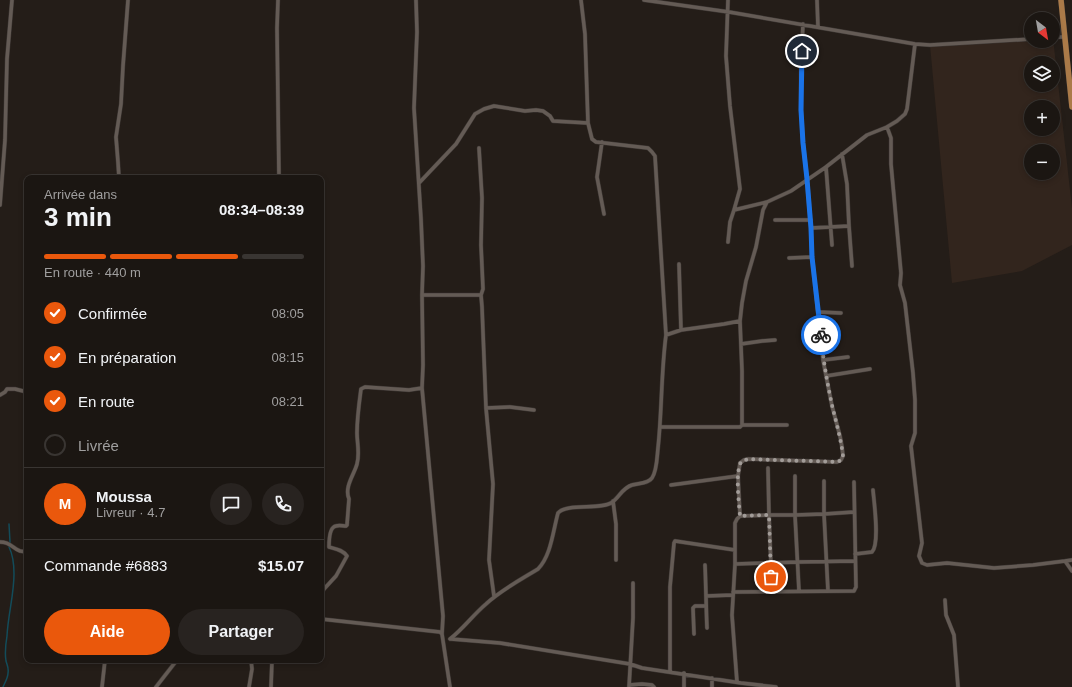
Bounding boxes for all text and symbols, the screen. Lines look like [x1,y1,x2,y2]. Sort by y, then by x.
north arrow [1024,12,1060,48]
map controls [1024,12,1060,180]
pin [785,34,819,68]
icon: home [791,40,813,62]
button: layers [1024,56,1060,92]
button: + [1024,100,1060,136]
button: − [1024,144,1060,180]
text: Arrivée dans [44,187,117,202]
text: 08:34–08:39 [219,201,304,218]
text: 3 min [44,202,112,232]
text: En route · 440 m [44,265,141,280]
icon: check [44,302,66,324]
text: Confirmée [78,305,147,322]
text: 08:05 [271,306,304,321]
courier [801,315,841,355]
icon: bike [810,324,832,346]
icon: check [44,346,66,368]
text: En préparation [78,349,176,366]
text: 08:15 [271,350,304,365]
icon: check [44,390,66,412]
text: En route [78,393,135,410]
text: 08:21 [271,394,304,409]
text: Livrée [78,437,119,454]
button: chat [210,483,252,525]
button: phone [262,483,304,525]
text: Moussa [96,488,152,505]
text: M [59,495,71,512]
text: Livreur · 4.7 [96,505,165,520]
text: Commande #6883 [44,557,167,574]
text: $15.07 [258,557,304,574]
pin [754,560,788,594]
icon: bag [760,566,782,588]
button: Aide [44,609,170,655]
button: Partager [178,609,304,655]

